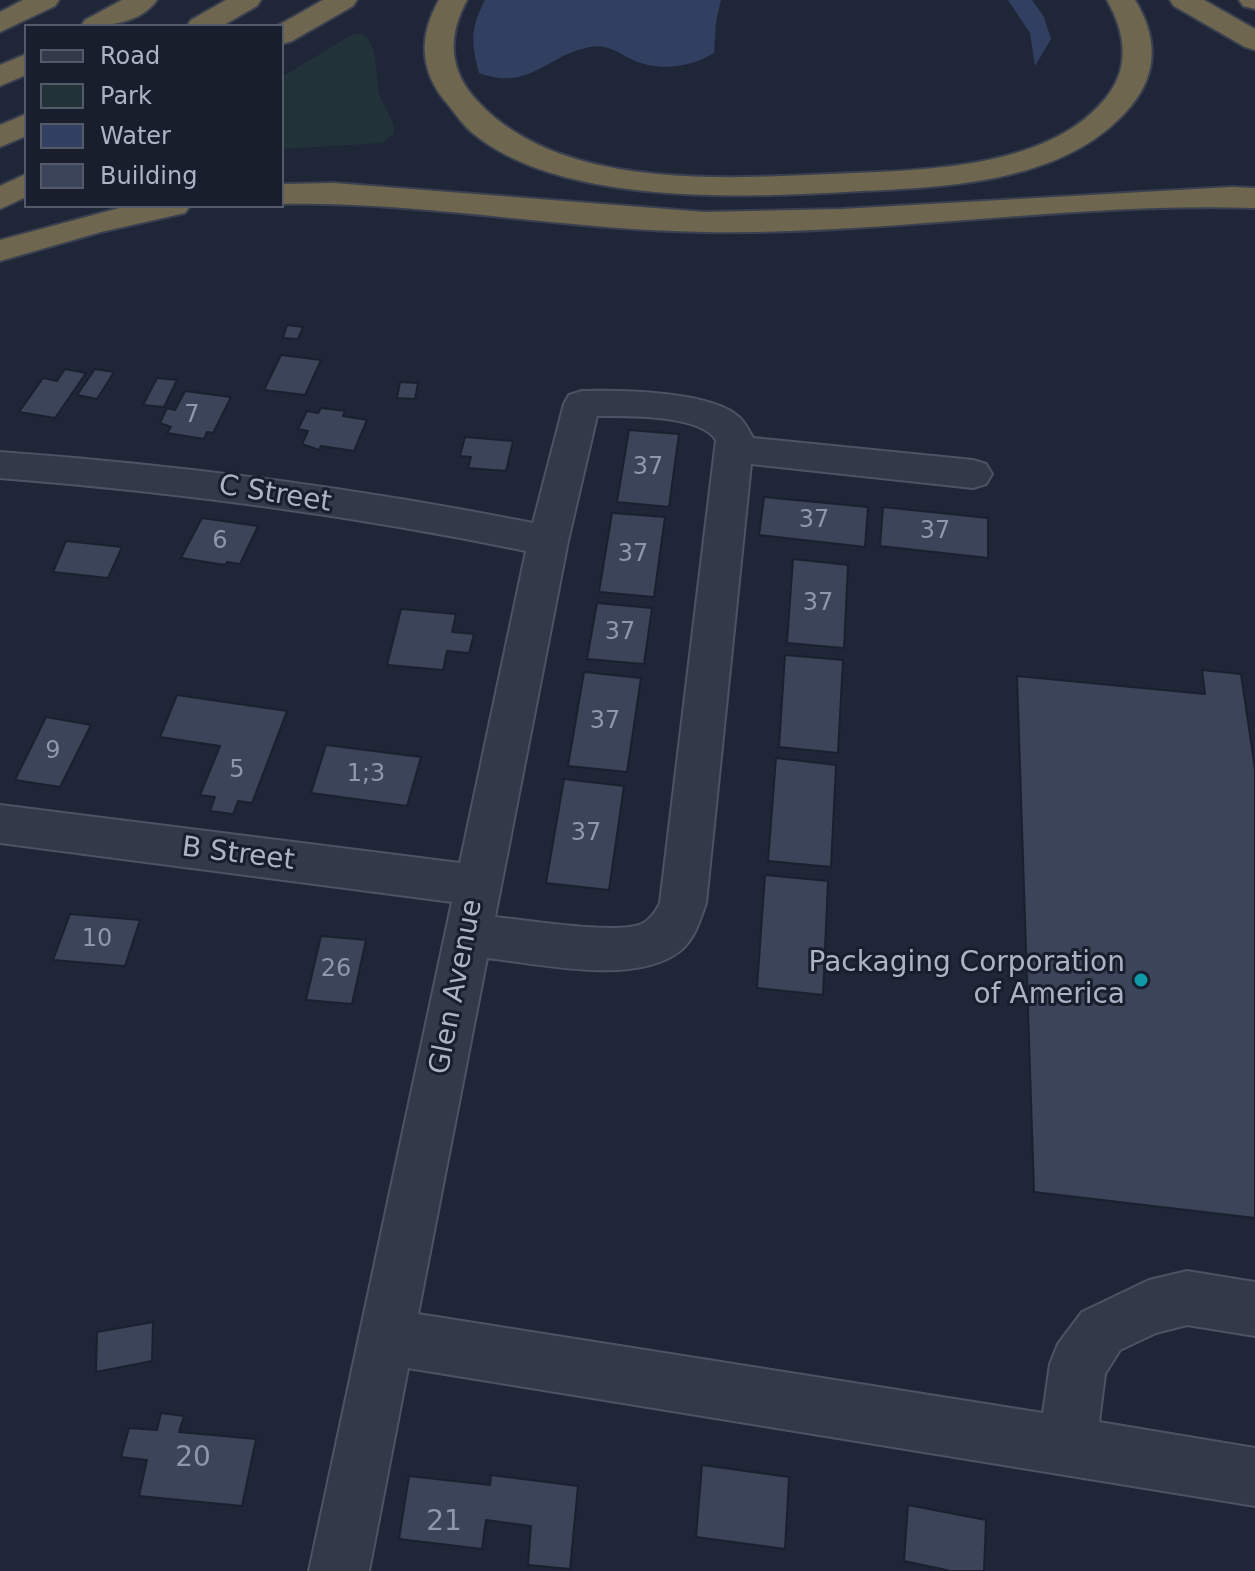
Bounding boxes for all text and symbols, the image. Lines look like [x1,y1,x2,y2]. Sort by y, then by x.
legend [24,24,284,208]
text: Road [100,42,160,70]
text: Park [100,82,152,110]
text: Water [100,122,171,150]
text: Building [100,162,197,190]
house number: 7 [184,402,200,430]
house number: 37 [633,454,663,482]
street label: C Street [216,470,334,520]
house number: 37 [799,507,829,535]
house number: 37 [920,518,950,546]
house number: 6 [212,528,228,556]
house number: 37 [618,541,648,569]
house number: 37 [803,590,833,618]
house number: 37 [605,619,635,647]
house number: 37 [590,708,620,736]
house number: 9 [45,738,61,766]
house number: 5 [229,757,245,785]
house number: 1;3 [347,761,385,789]
house number: 37 [571,820,601,848]
street label: B Street [180,831,296,879]
street label: Glen Avenue [424,897,490,1077]
house number: 10 [82,926,112,954]
place label: Packaging Corporation of America [809,947,1125,1013]
house number: 26 [321,956,351,984]
marker: Packaging Corporation of America [1132,971,1150,989]
house number: 20 [175,1442,211,1476]
house number: 21 [426,1506,462,1540]

